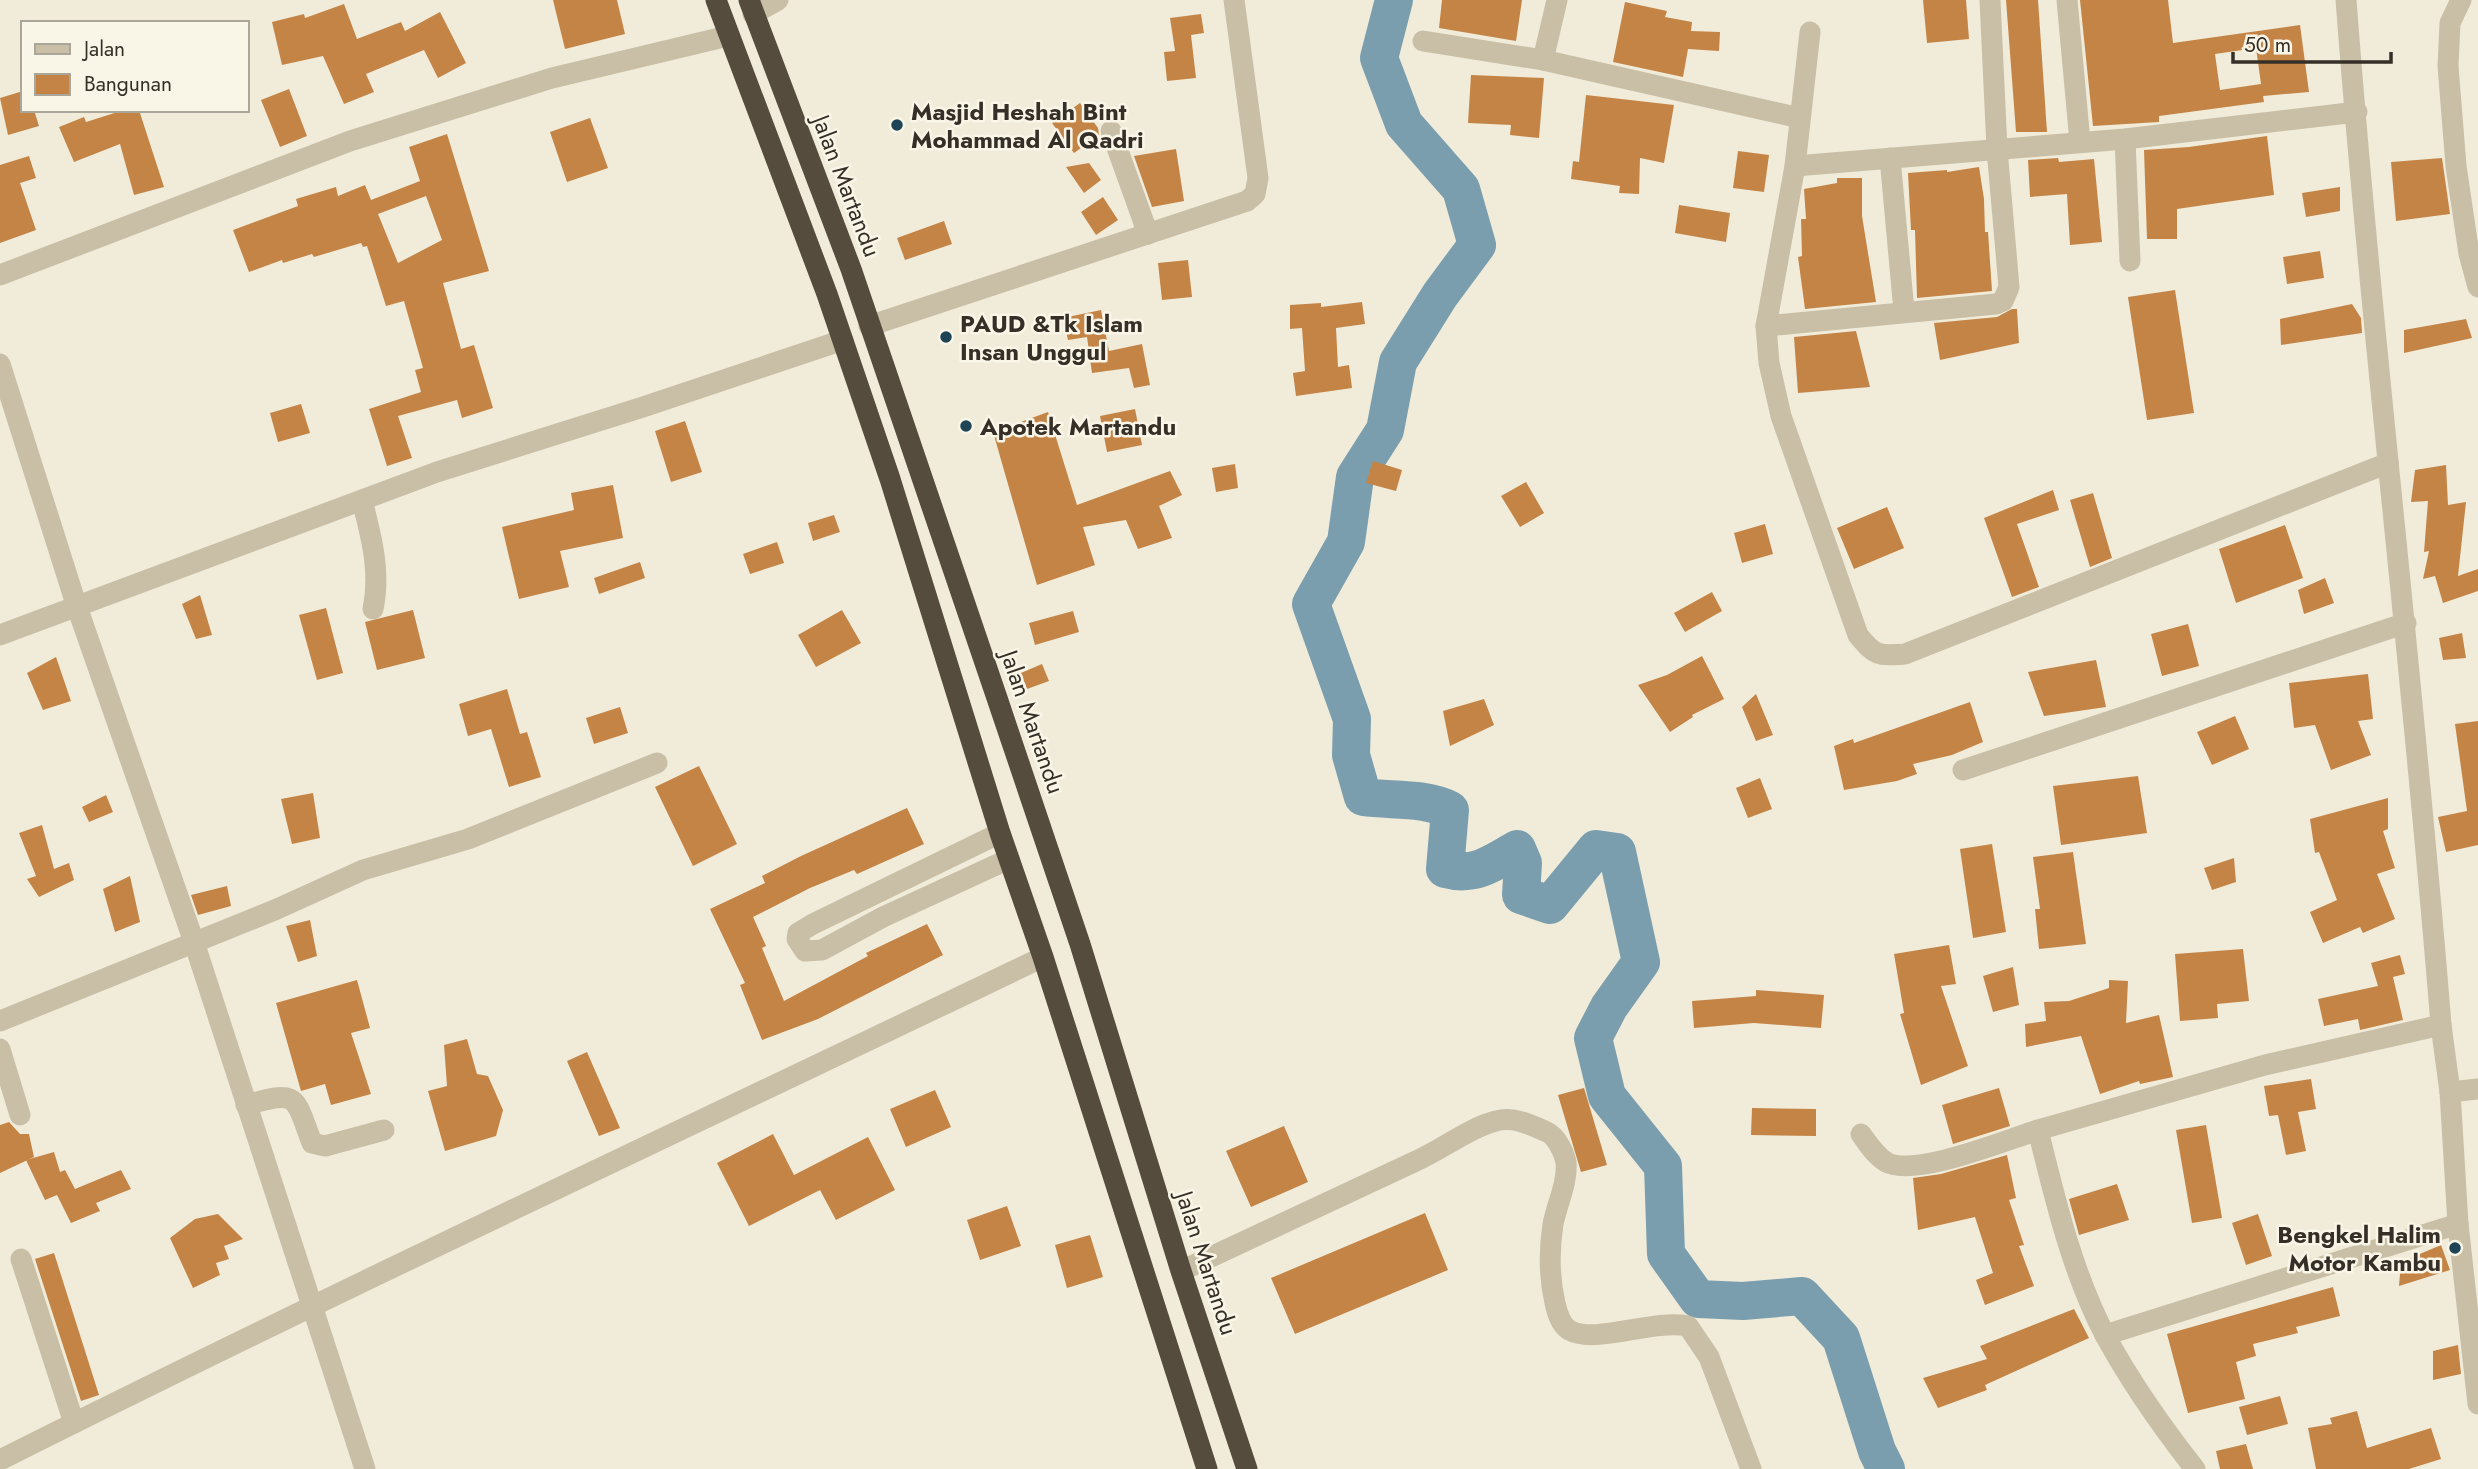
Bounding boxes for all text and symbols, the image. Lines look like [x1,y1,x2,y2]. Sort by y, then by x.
legend [21,21,248,112]
scale bar [2233,21,2390,65]
text: 50 m [2244,30,2291,60]
text: Jalan [81,34,125,64]
text: Bangunan [84,69,172,99]
place label: Masjid Heshah Bint Mohammad Al Qadri [911,94,1144,157]
street label: Jalan Martandu [803,107,890,262]
marker: Masjid Heshah Bint Mohammad Al Qadri [889,117,905,133]
place label: PAUD &Tk Islam Insan Unggul [960,306,1143,369]
marker: PAUD &Tk Islam Insan Unggul [938,329,954,345]
place label: Apotek Martandu [979,409,1176,444]
marker: Apotek Martandu [958,418,974,434]
street label: Jalan Martandu [991,643,1074,798]
street label: Jalan Martandu [1166,1184,1247,1340]
place label: Bengkel Halim Motor Kambu [2277,1217,2441,1280]
marker: Bengkel Halim Motor Kambu [2447,1240,2463,1256]

